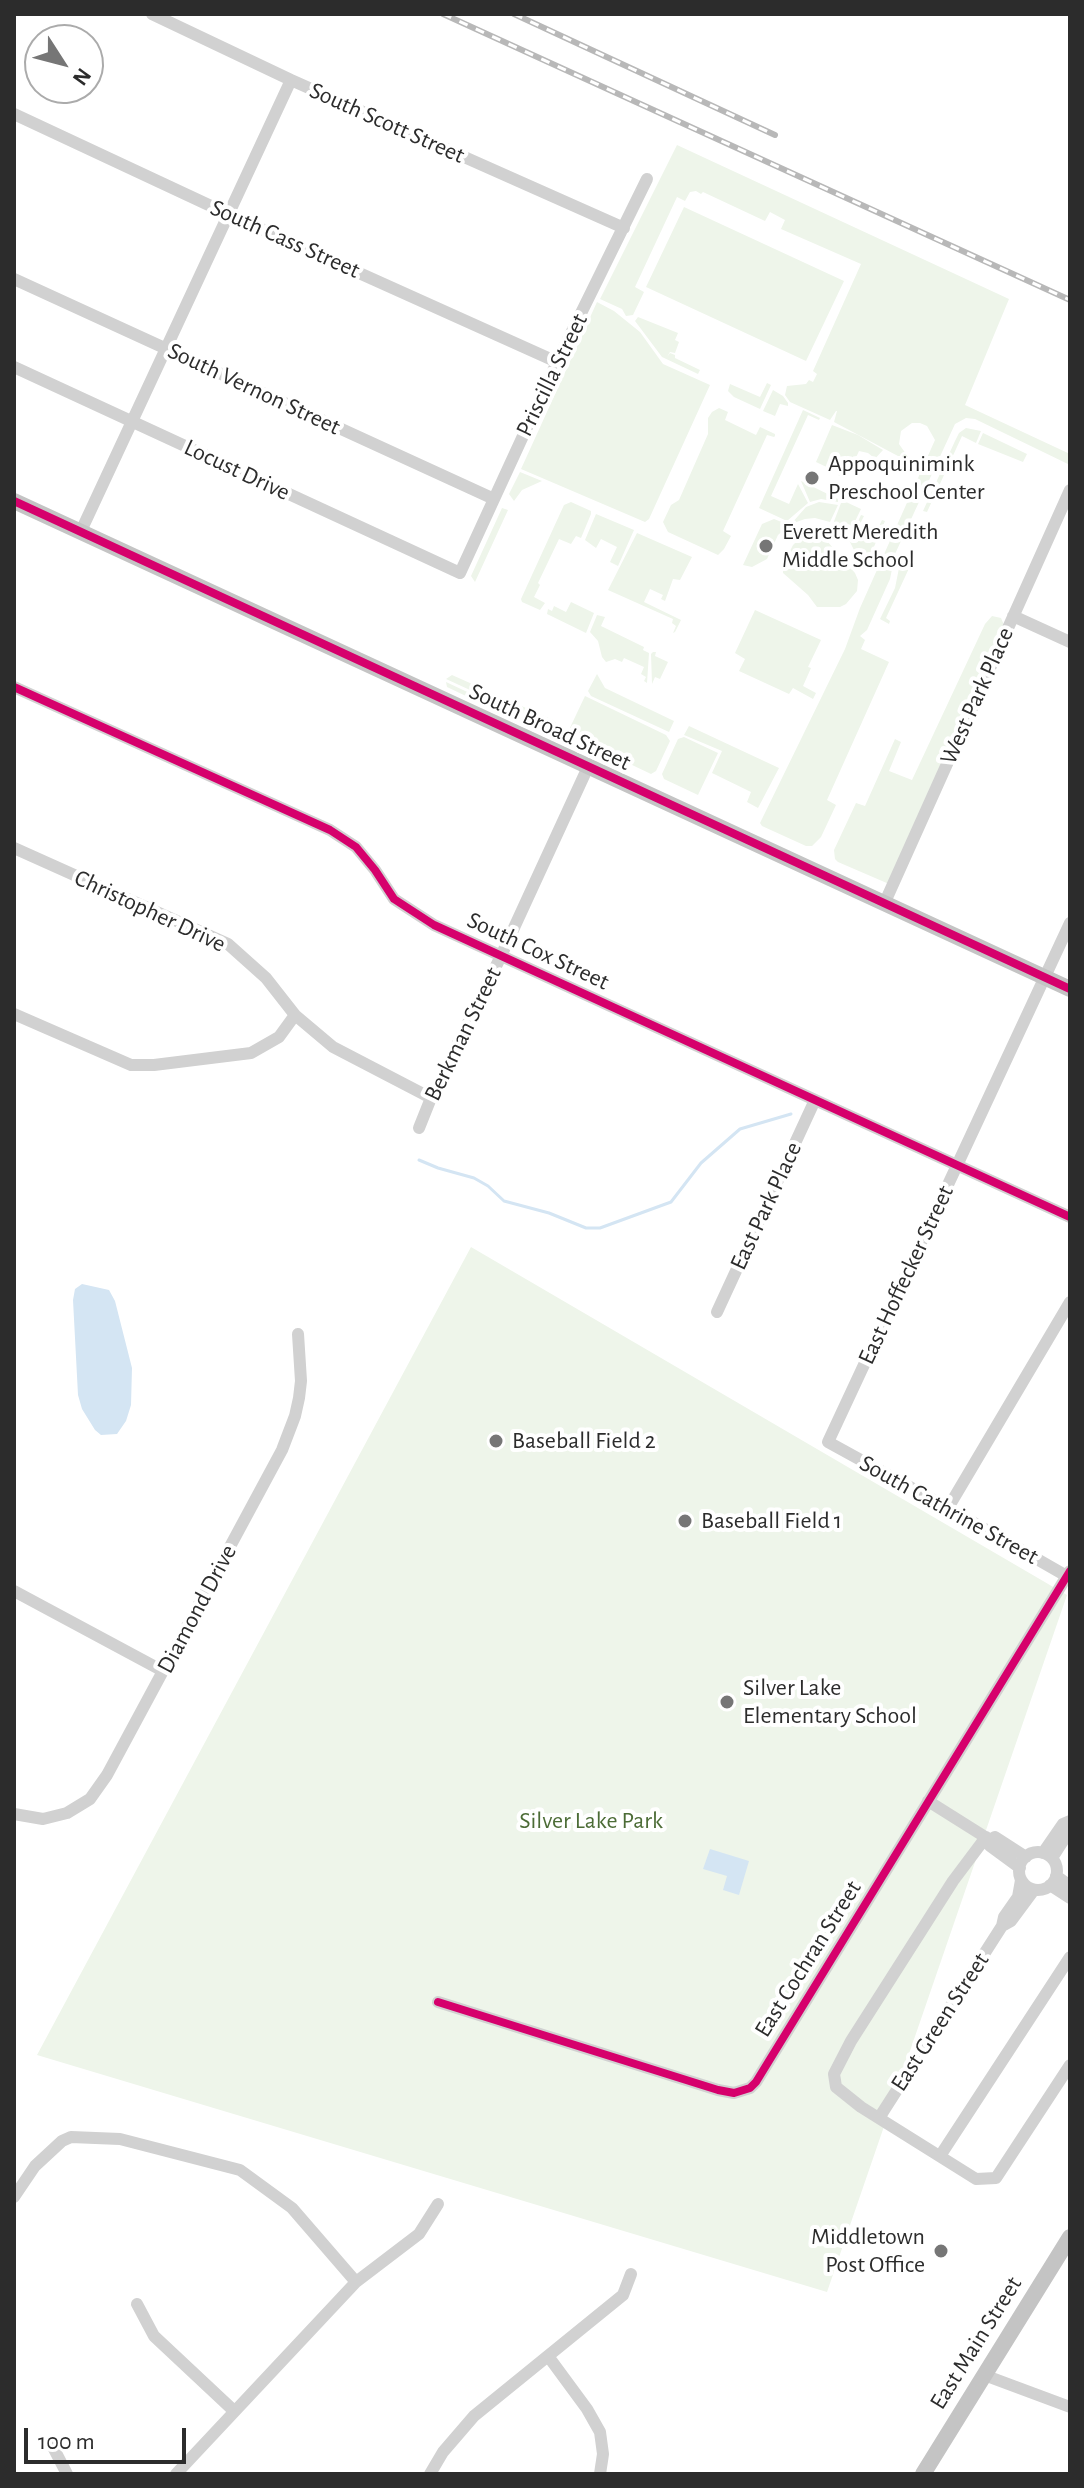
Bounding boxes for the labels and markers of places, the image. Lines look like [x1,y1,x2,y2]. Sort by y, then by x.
place label: Appoquinimink Preschool Center [828,450,985,506]
marker: Appoquinimink Preschool Center [803,469,821,487]
place label: Everett Meredith Middle School [782,518,938,574]
marker: Everett Meredith Middle School [757,537,775,555]
place label: Baseball Field 2 [512,1427,656,1455]
marker: Baseball Field 2 [487,1432,505,1450]
place label: Baseball Field 1 [701,1507,842,1535]
marker: Baseball Field 1 [676,1512,694,1530]
place label: Silver Lake Elementary School [743,1674,917,1730]
marker: Silver Lake Elementary School [718,1693,736,1711]
place label: Middletown Post Office [811,2223,925,2279]
marker: Middletown Post Office [932,2242,950,2260]

